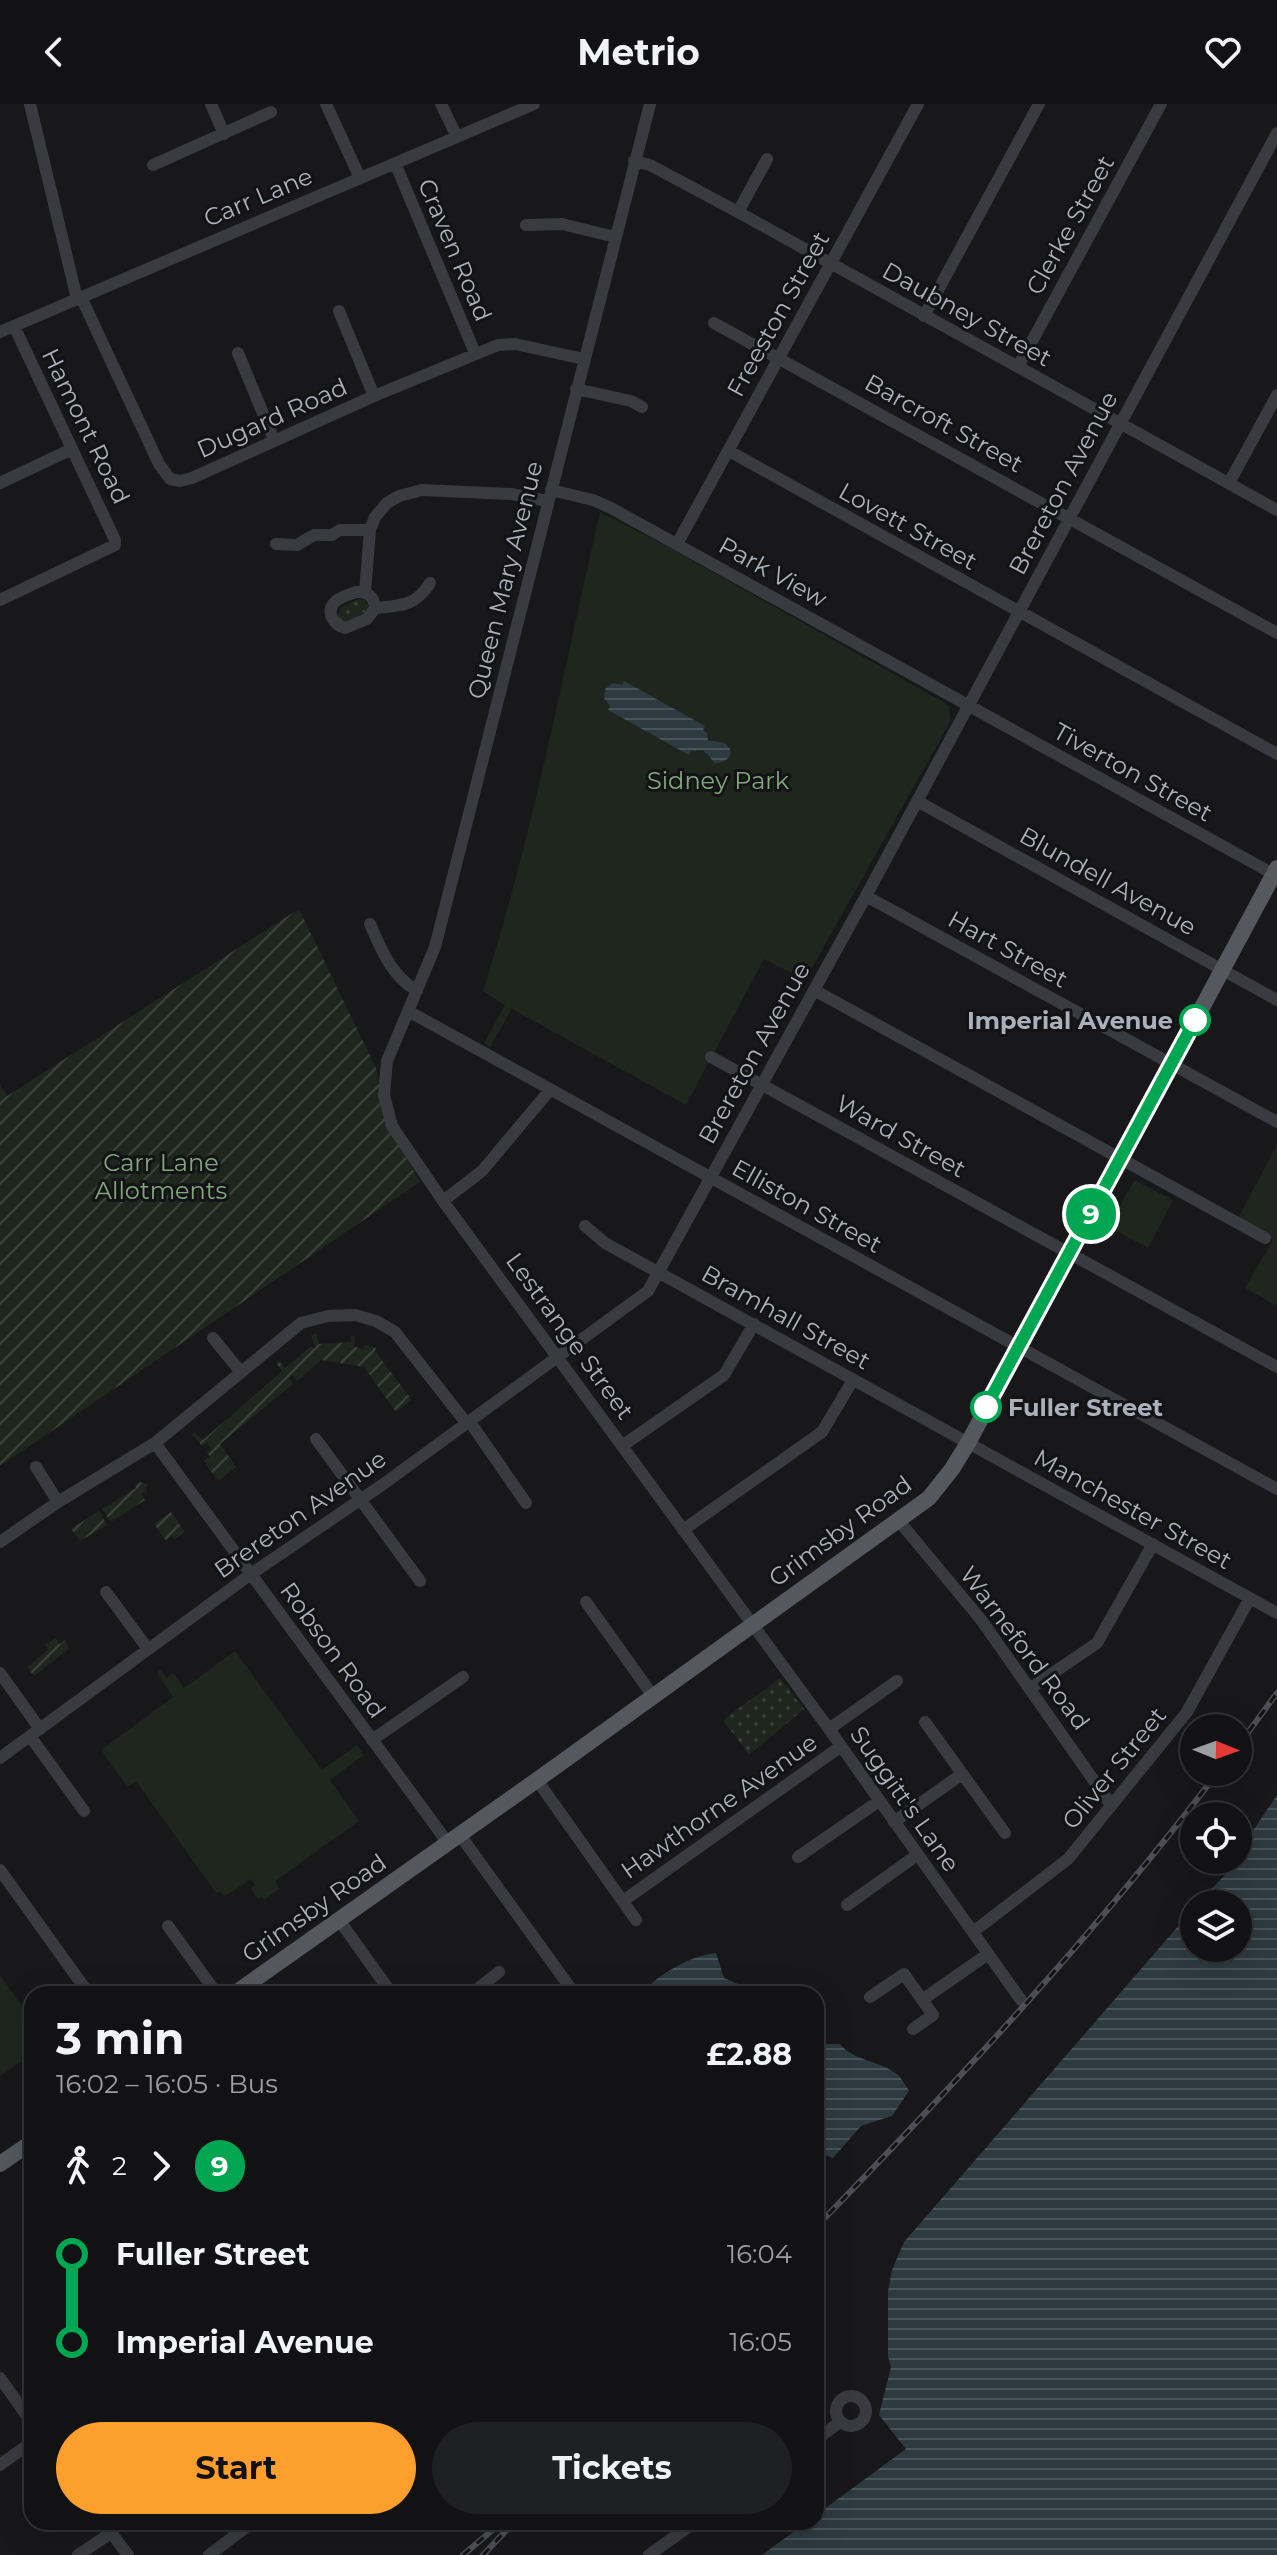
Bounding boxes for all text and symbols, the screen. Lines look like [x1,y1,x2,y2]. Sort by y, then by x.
icon: back [32,30,76,74]
text: Metrio [577,30,700,74]
icon: heart [1201,30,1245,74]
street label: Clerke Street [1020,150,1120,300]
street label: Carr Lane [199,161,317,233]
street label: Craven Road [412,174,498,326]
street label: Freeston Street [721,226,835,402]
street label: Daubney Street [877,256,1057,373]
street label: Hamont Road [36,344,136,508]
street label: Barcroft Street [860,368,1028,479]
street label: Dugard Road [192,372,352,464]
street label: Brereton Avenue [1003,387,1123,579]
street label: Queen Mary Avenue [461,458,549,702]
street label: Lovett Street [834,476,982,576]
street label: Park View [714,530,832,614]
street label: Tiverton Street [1049,716,1218,828]
park label: Sidney Park [647,766,790,795]
street label: Blundell Avenue [1015,820,1201,942]
street label: Hart Street [943,904,1073,994]
street label: Brereton Avenue [692,957,816,1149]
marker: Imperial Avenue [1180,1005,1210,1035]
place label: Imperial Avenue [967,1006,1173,1035]
street label: Ward Street [831,1088,971,1184]
park label: Carr Lane Allotments [95,1148,227,1205]
street label: Elliston Street [727,1153,887,1259]
line badge: 9 [1065,1188,1117,1240]
text: 9 [1082,1197,1100,1231]
street label: Lestrange Street [500,1247,640,1425]
street label: Bramhall Street [697,1259,876,1376]
marker: Fuller Street [971,1392,1001,1422]
place label: Fuller Street [1008,1393,1163,1422]
street label: Manchester Street [1029,1443,1237,1575]
street label: Brereton Avenue [208,1444,392,1584]
street label: Grimsby Road [763,1469,917,1593]
street label: Warneford Road [954,1561,1096,1735]
street label: Robson Road [274,1576,392,1724]
street label: Oliver Street [1056,1701,1172,1835]
north arrow [1180,1714,1252,1786]
map controls [1180,1714,1252,1962]
street label: Suggitt's Lane [844,1721,966,1877]
street label: Hawthorne Avenue [615,1727,823,1885]
button: locate [1180,1802,1252,1874]
street label: Grimsby Road [236,1847,392,1969]
button: layers [1180,1890,1252,1962]
text: 3 min [56,2011,184,2065]
text: £2.88 [707,2036,792,2073]
text: 16:02 – 16:05 · Bus [56,2068,278,2100]
icon: walk [56,2144,100,2188]
icon: forward [139,2144,183,2188]
text: 9 [211,2149,229,2183]
text: 2 [112,2150,127,2182]
text: Fuller Street [116,2236,310,2273]
text: 16:04 [727,2238,792,2270]
text: Imperial Avenue [116,2324,374,2361]
text: 16:05 [729,2326,792,2358]
button: Start [56,2422,416,2514]
button: Tickets [432,2422,792,2514]

